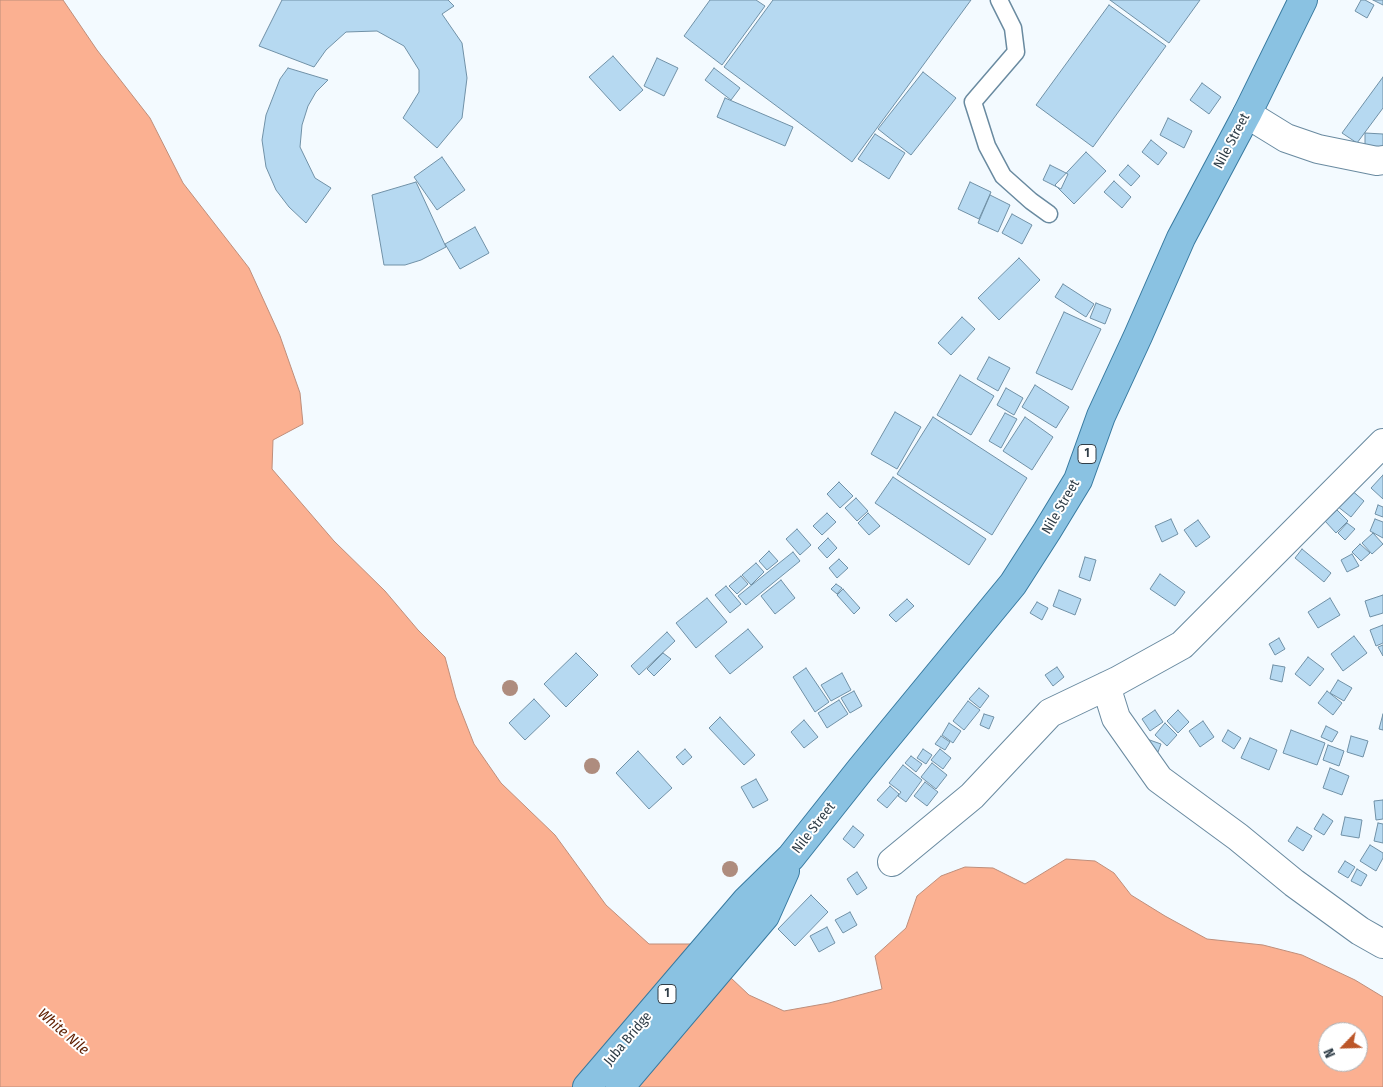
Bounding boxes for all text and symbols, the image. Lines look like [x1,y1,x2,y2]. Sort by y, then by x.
street label: Nile Street [1210,110,1254,172]
road number: 1 [1078,444,1096,464]
street label: Nile Street [1039,477,1083,537]
street label: Nile Street [789,799,839,857]
road number: 1 [658,984,676,1004]
water label: White Nile [34,1005,92,1059]
street label: Juba Bridge [601,1009,655,1069]
north arrow [1318,1022,1368,1072]
text: N [1320,1046,1339,1060]

